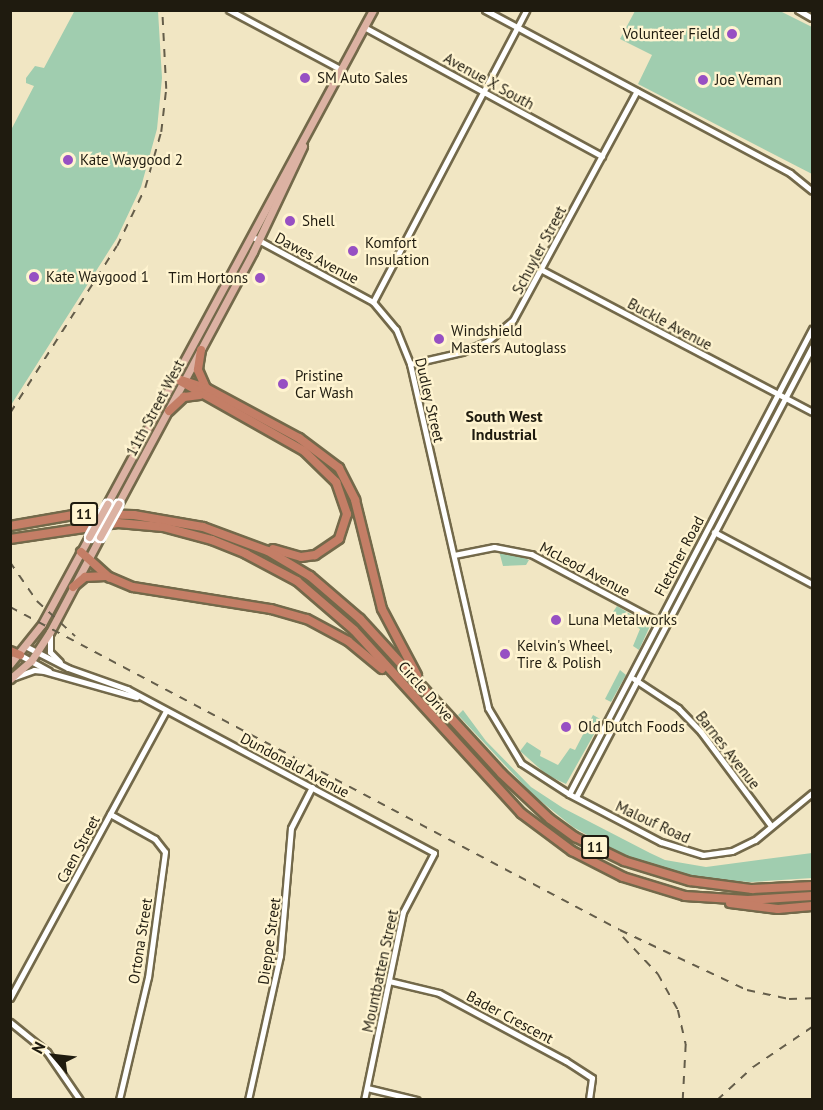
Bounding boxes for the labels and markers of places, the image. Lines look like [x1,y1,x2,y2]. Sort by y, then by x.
place label: Volunteer Field [623,25,720,43]
marker: Volunteer Field [725,27,739,41]
place label: SM Auto Sales [317,69,408,87]
marker: SM Auto Sales [298,71,312,85]
place label: Joe Veman [715,71,782,89]
marker: Joe Veman [696,73,710,87]
place label: Kate Waygood 2 [80,151,183,169]
marker: Kate Waygood 2 [61,153,75,167]
place label: Shell [302,212,335,230]
marker: Shell [283,214,297,228]
place label: Komfort Insulation [365,233,429,268]
marker: Komfort Insulation [346,244,360,258]
place label: Kate Waygood 1 [46,268,149,286]
place label: Tim Hortons [168,269,248,287]
marker: Kate Waygood 1 [27,270,41,284]
marker: Tim Hortons [253,271,267,285]
place label: Windshield Masters Autoglass [451,321,567,356]
marker: Windshield Masters Autoglass [432,332,446,346]
place label: Pristine Car Wash [295,366,354,401]
marker: Pristine Car Wash [276,377,290,391]
place label: Luna Metalworks [568,611,677,629]
marker: Luna Metalworks [549,613,563,627]
place label: Kelvin's Wheel, Tire & Polish [517,636,613,671]
marker: Kelvin's Wheel, Tire & Polish [498,647,512,661]
place label: Old Dutch Foods [578,718,685,736]
marker: Old Dutch Foods [559,720,573,734]

